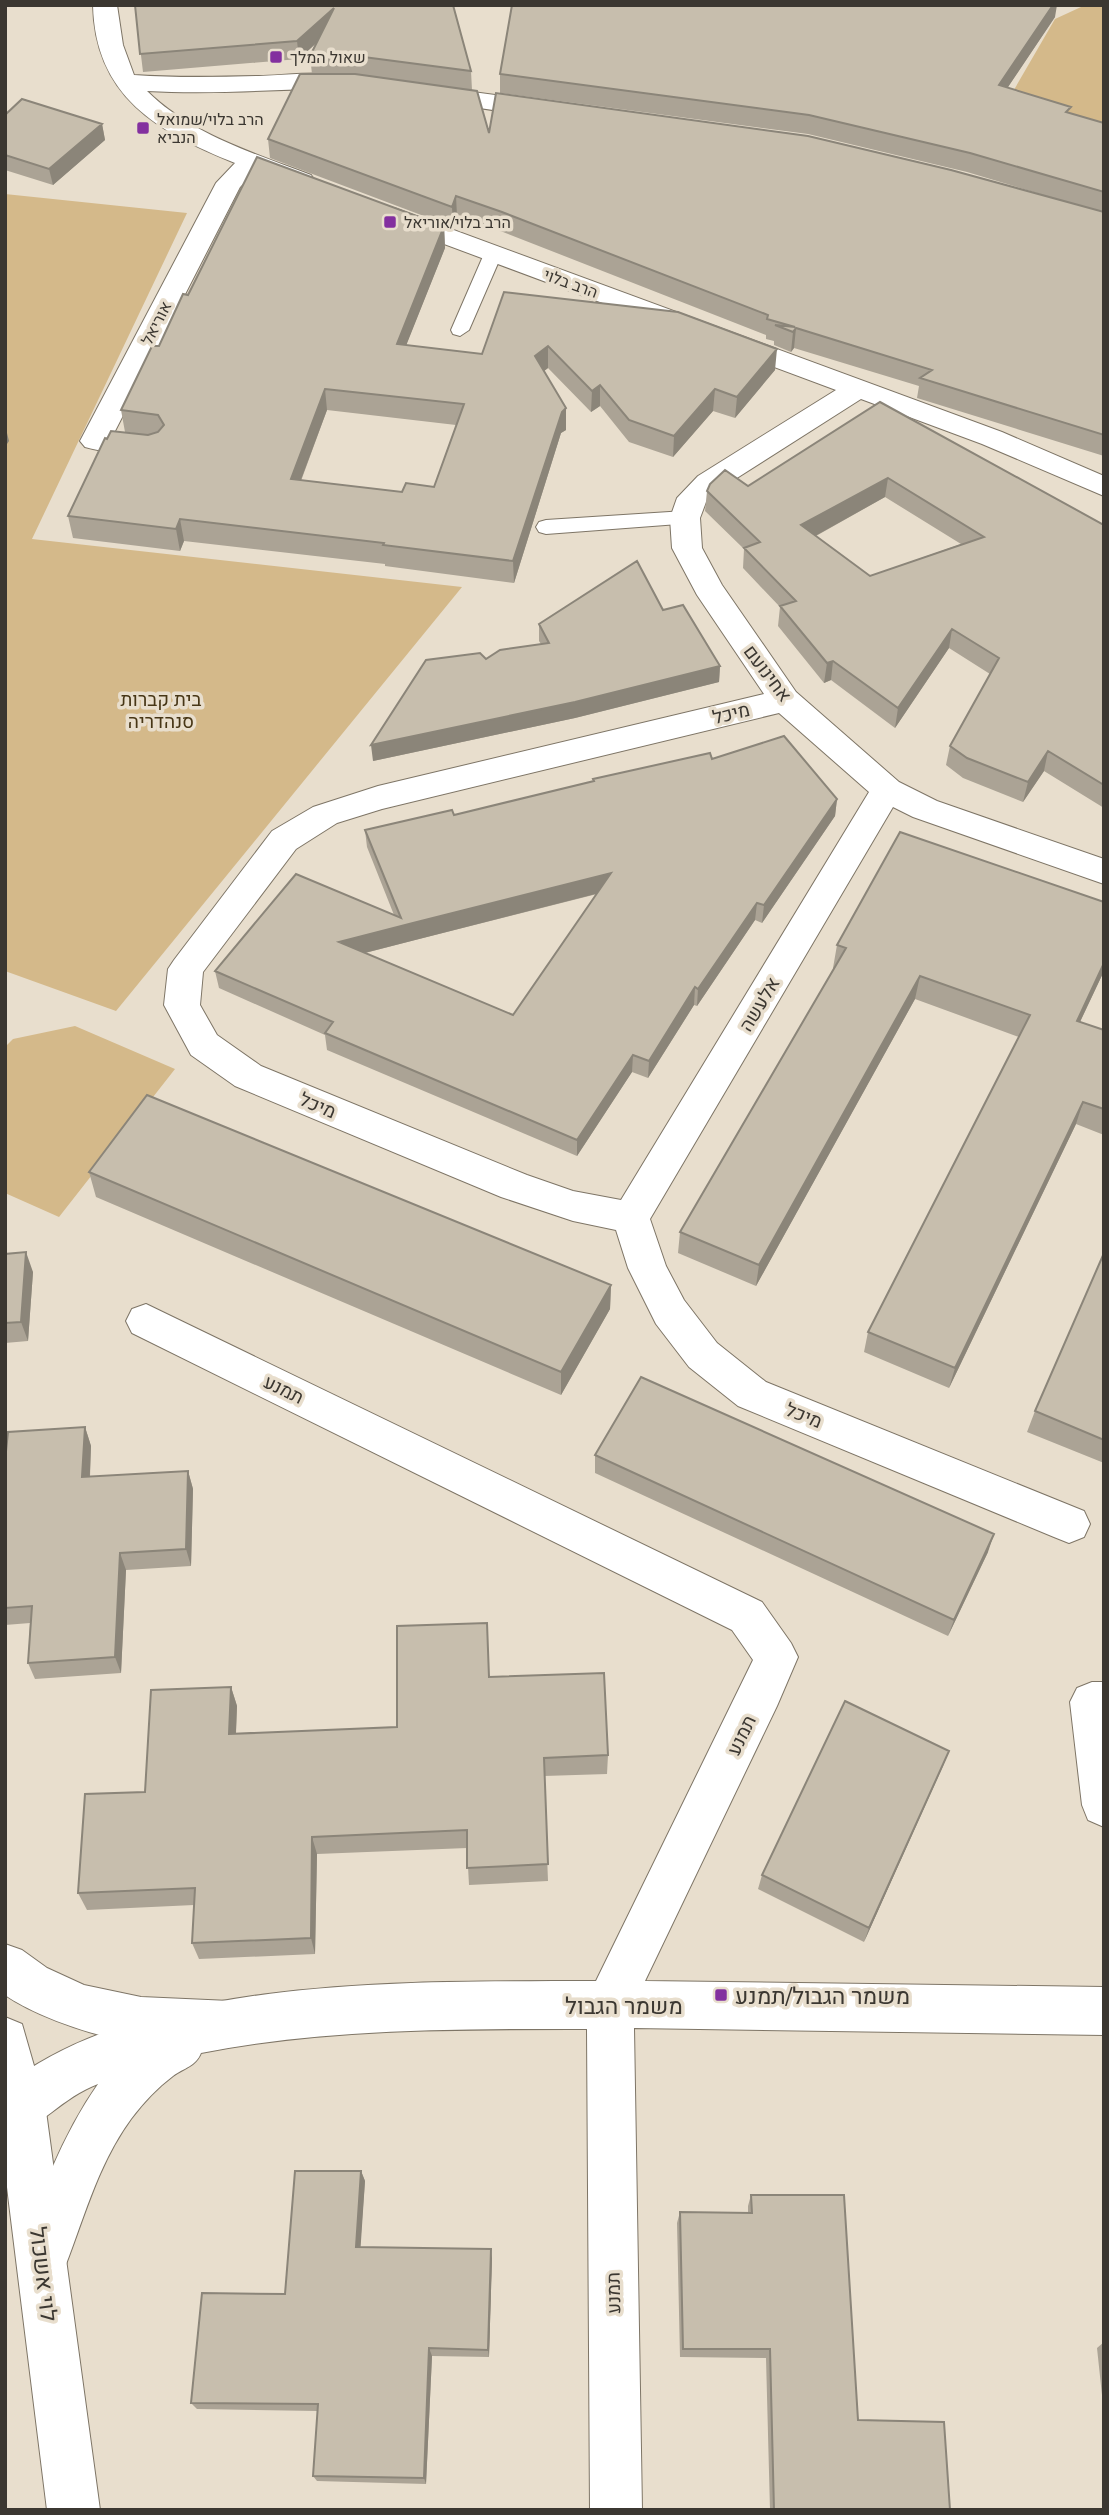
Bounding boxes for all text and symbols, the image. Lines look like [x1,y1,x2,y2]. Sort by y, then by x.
place label: שאול המלך [290,47,366,67]
marker: שאול המלך [268,49,284,65]
place label: הרב בלוי/שמואל הנביא [157,109,264,147]
marker: הרב בלוי/שמואל הנביא [135,120,151,136]
place label: הרב בלוי/אוריאל [404,212,511,232]
marker: הרב בלוי/אוריאל [382,214,398,230]
street label: הרב בלוי [541,264,601,302]
street label: אוריאל [137,298,175,348]
street label: אחינועם [739,640,797,706]
park label: בית קברות סנהדריה [120,687,202,733]
street label: מיכל [710,697,752,729]
street label: אלעשה [733,972,785,1036]
street label: מיכל [296,1087,340,1123]
street label: תמנע [260,1369,308,1409]
street label: מיכל [782,1397,826,1433]
street label: תמנע [721,1711,761,1759]
place label: משמר הגבול/תמנע [735,1981,910,2010]
marker: משמר הגבול/תמנע [713,1987,729,2003]
street label: משמר הגבול [565,1991,683,2020]
street label: לוי אשכול [24,2225,64,2323]
street label: תמנע [601,2272,625,2314]

